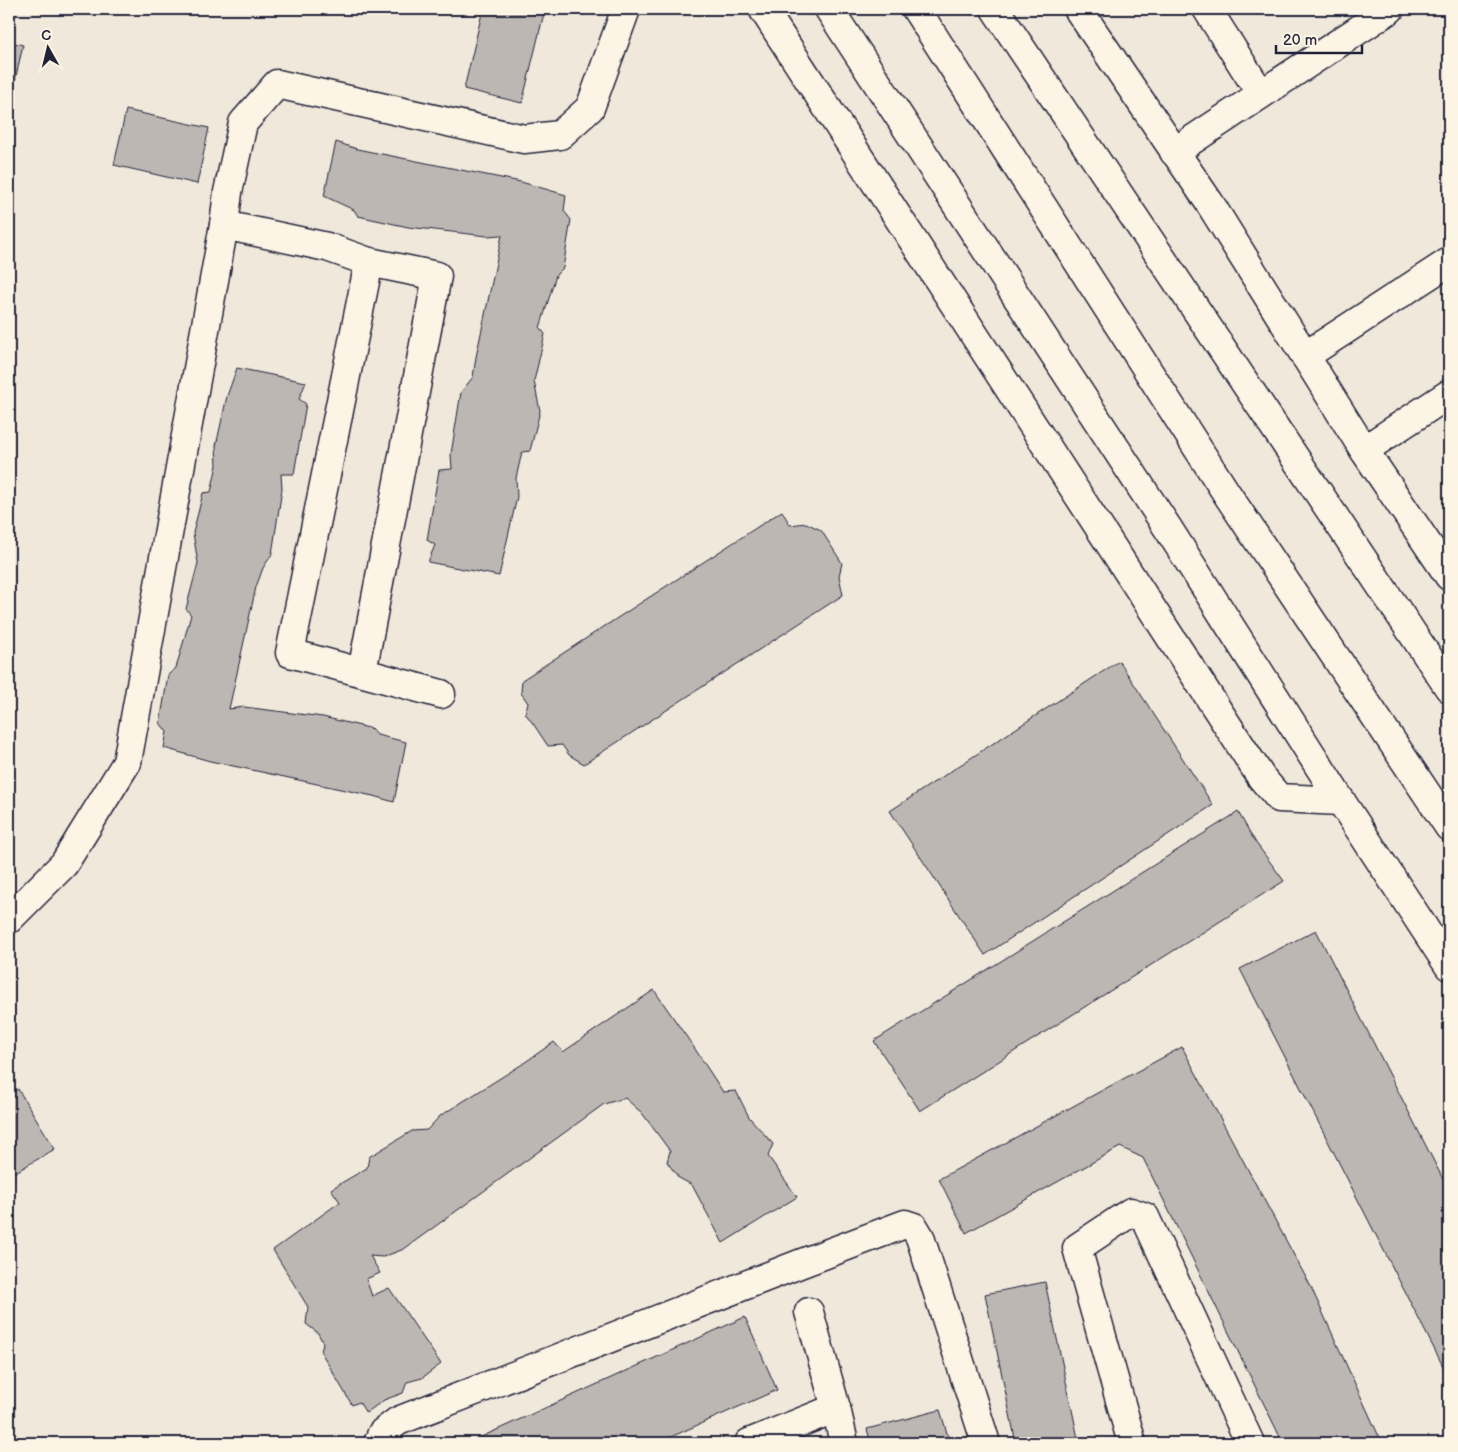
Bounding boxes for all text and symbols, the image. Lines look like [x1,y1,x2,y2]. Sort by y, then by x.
north arrow [22,22,72,72]
scale bar [1276,22,1362,54]
text: С [40,26,53,45]
text: 20 m [1283,31,1317,50]

